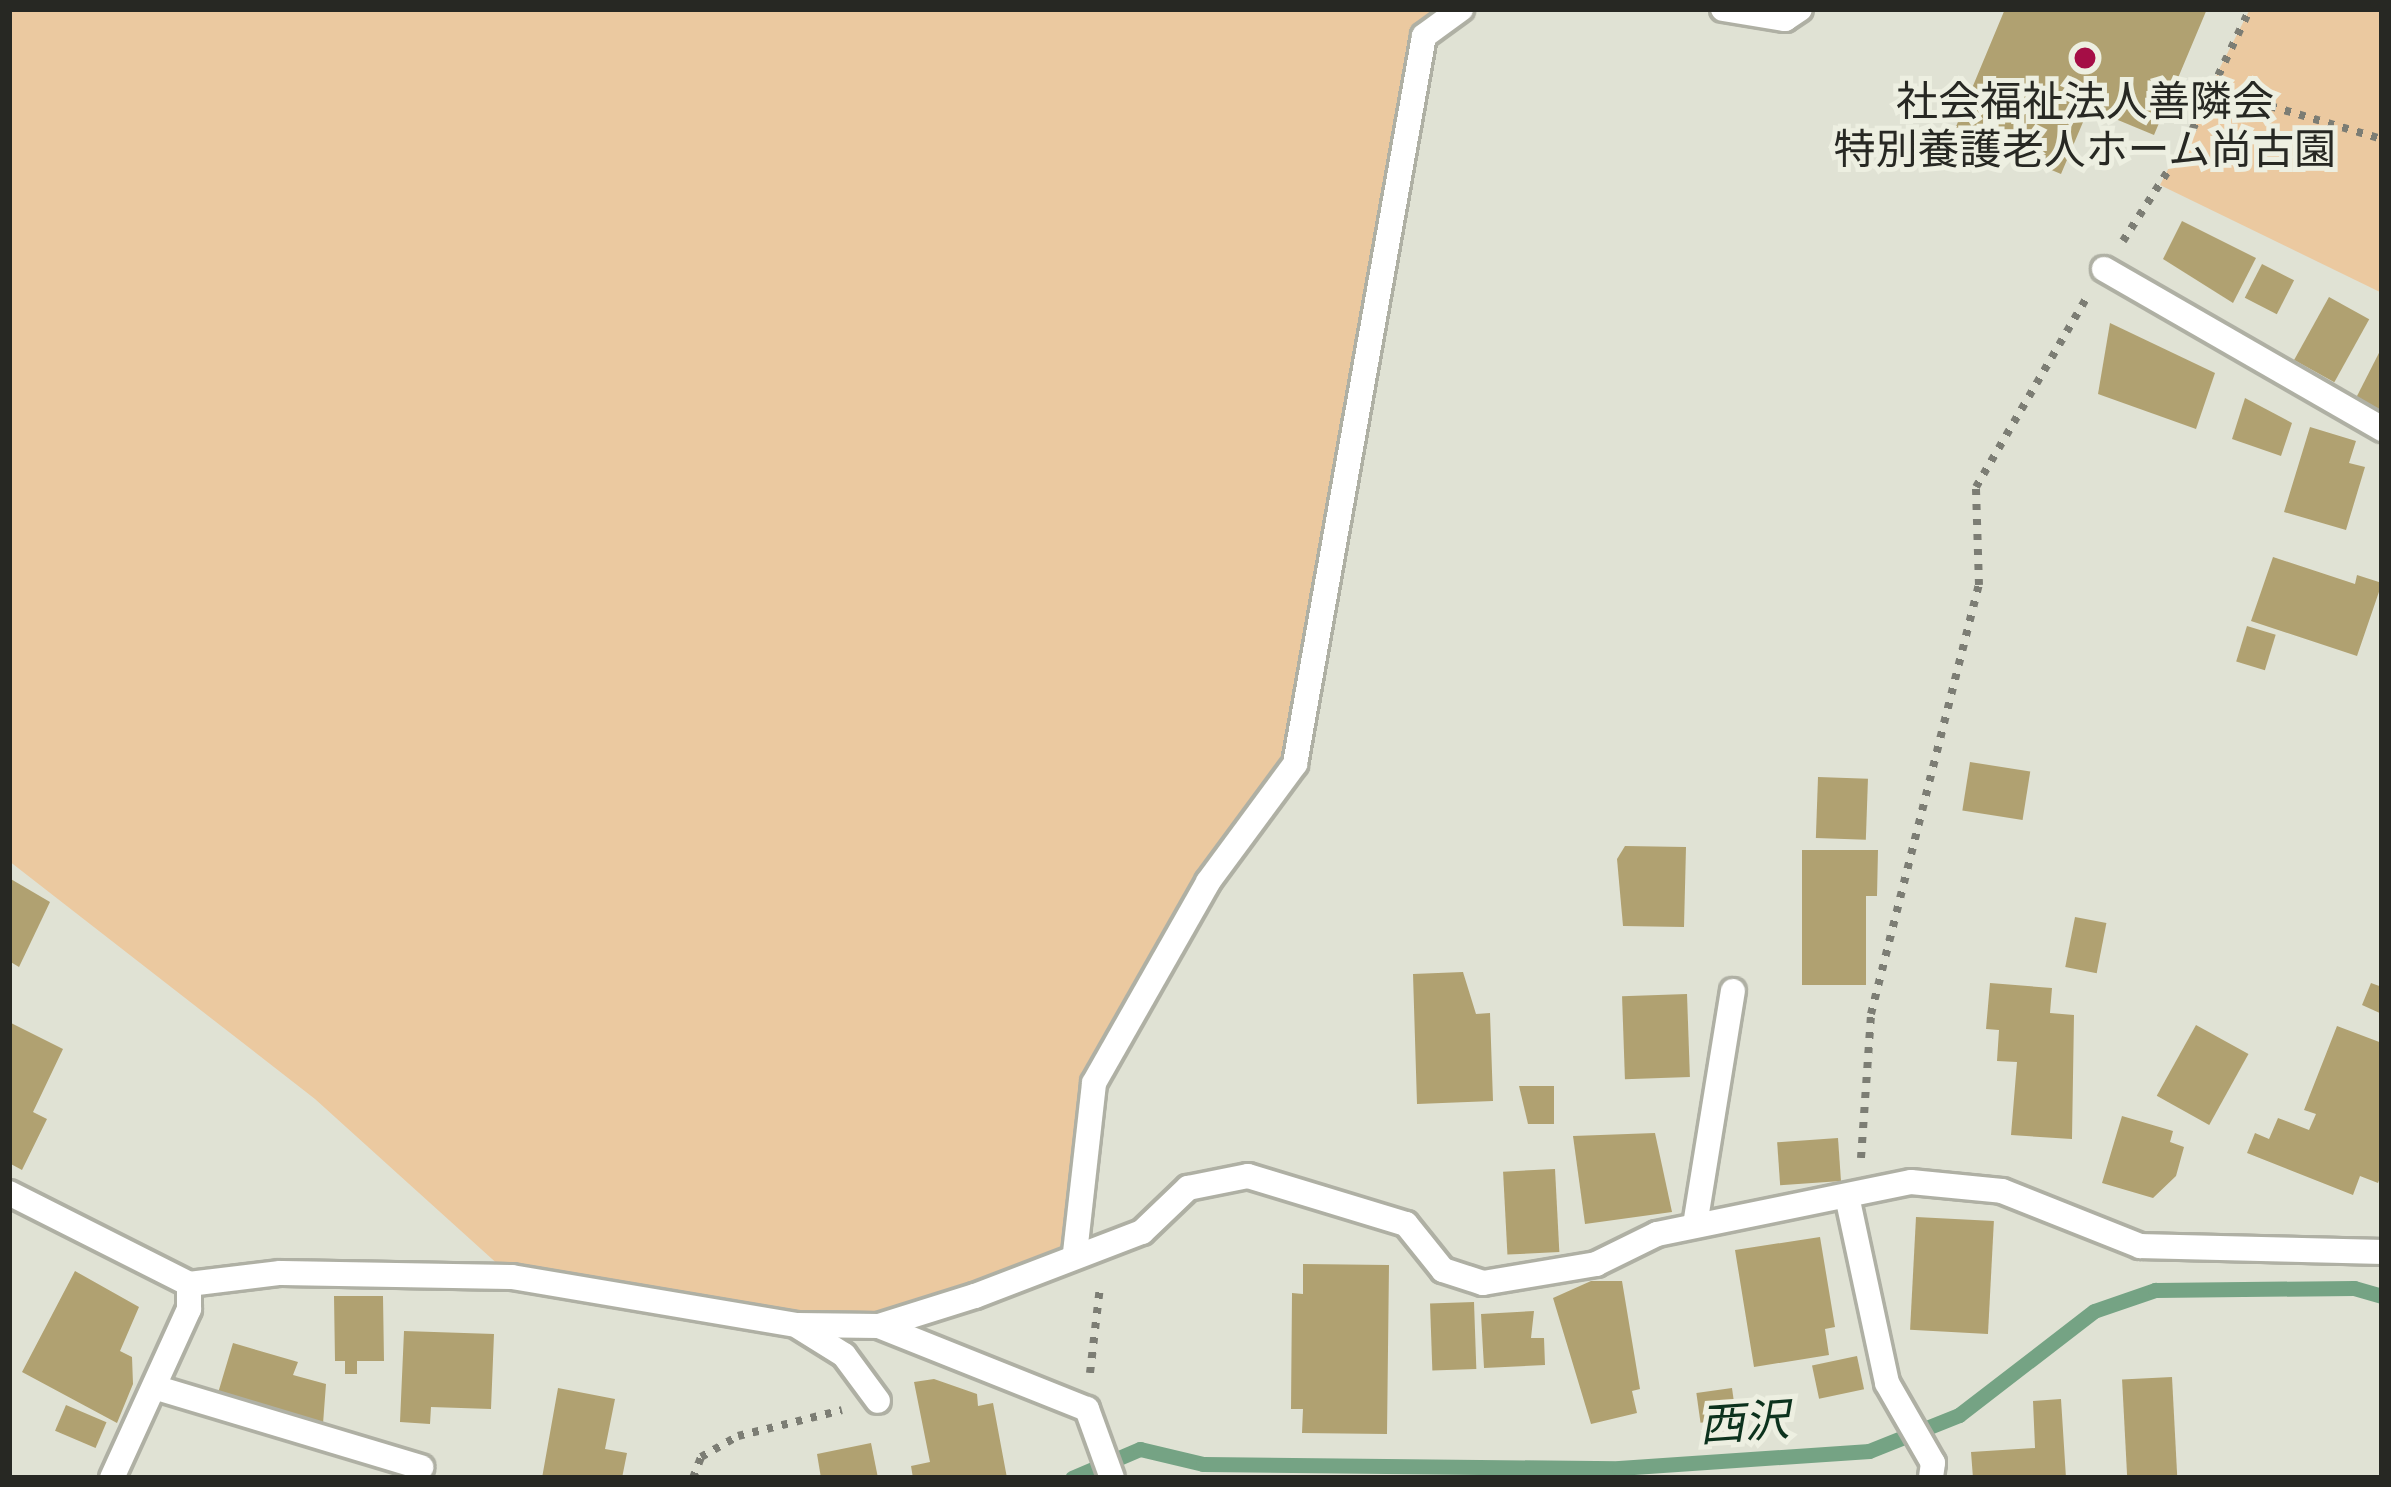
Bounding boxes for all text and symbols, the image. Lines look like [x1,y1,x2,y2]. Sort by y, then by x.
marker: 社会福祉法人善隣会 特別養護老人ホーム尚古園 [2072,45,2098,71]
place label: 社会福祉法人善隣会 特別養護老人ホーム尚古園 [1833,77,2337,176]
water label: 西沢 [1697,1393,1791,1453]

